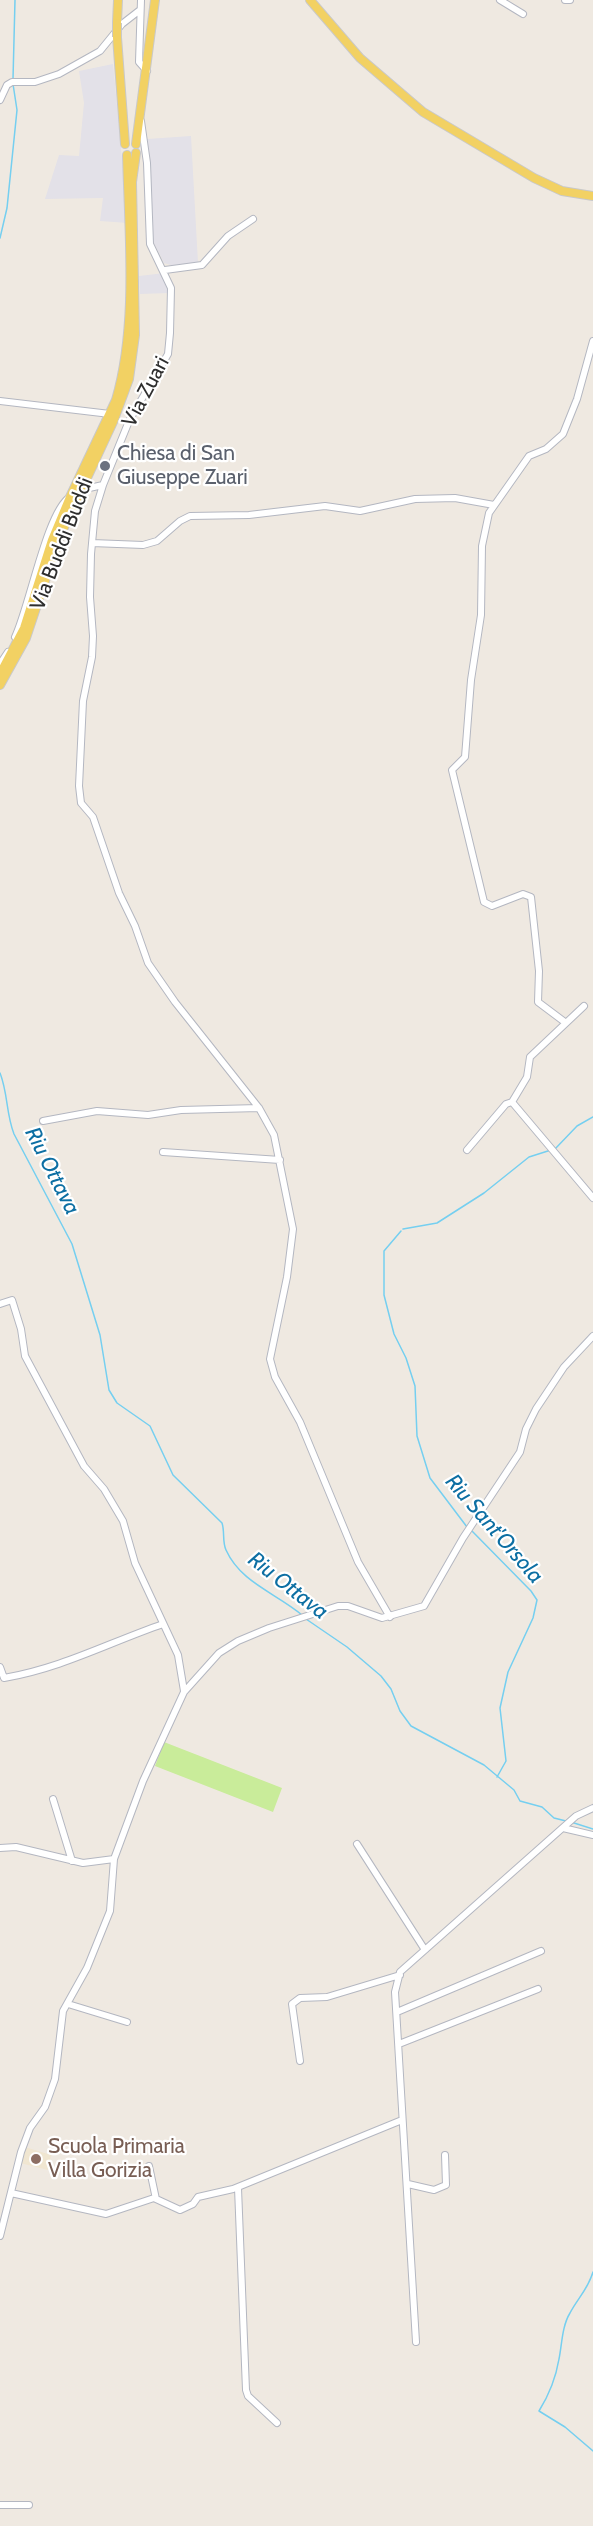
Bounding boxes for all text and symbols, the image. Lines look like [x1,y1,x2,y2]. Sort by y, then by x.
street label: Via Zuari [117,353,175,431]
place label: Chiesa di San Giuseppe Zuari [117,441,248,491]
marker: Chiesa di San Giuseppe Zuari [98,459,112,473]
street label: Via Buddi Buddi [25,474,99,614]
water label: Riu Ottava [19,1123,85,1219]
water label: Riu Sant'Orsola [439,1469,549,1589]
water label: Riu Ottava [243,1547,333,1625]
place label: Scuola Primaria Villa Gorizia [48,2134,185,2184]
marker: Scuola Primaria Villa Gorizia [29,2152,43,2166]

